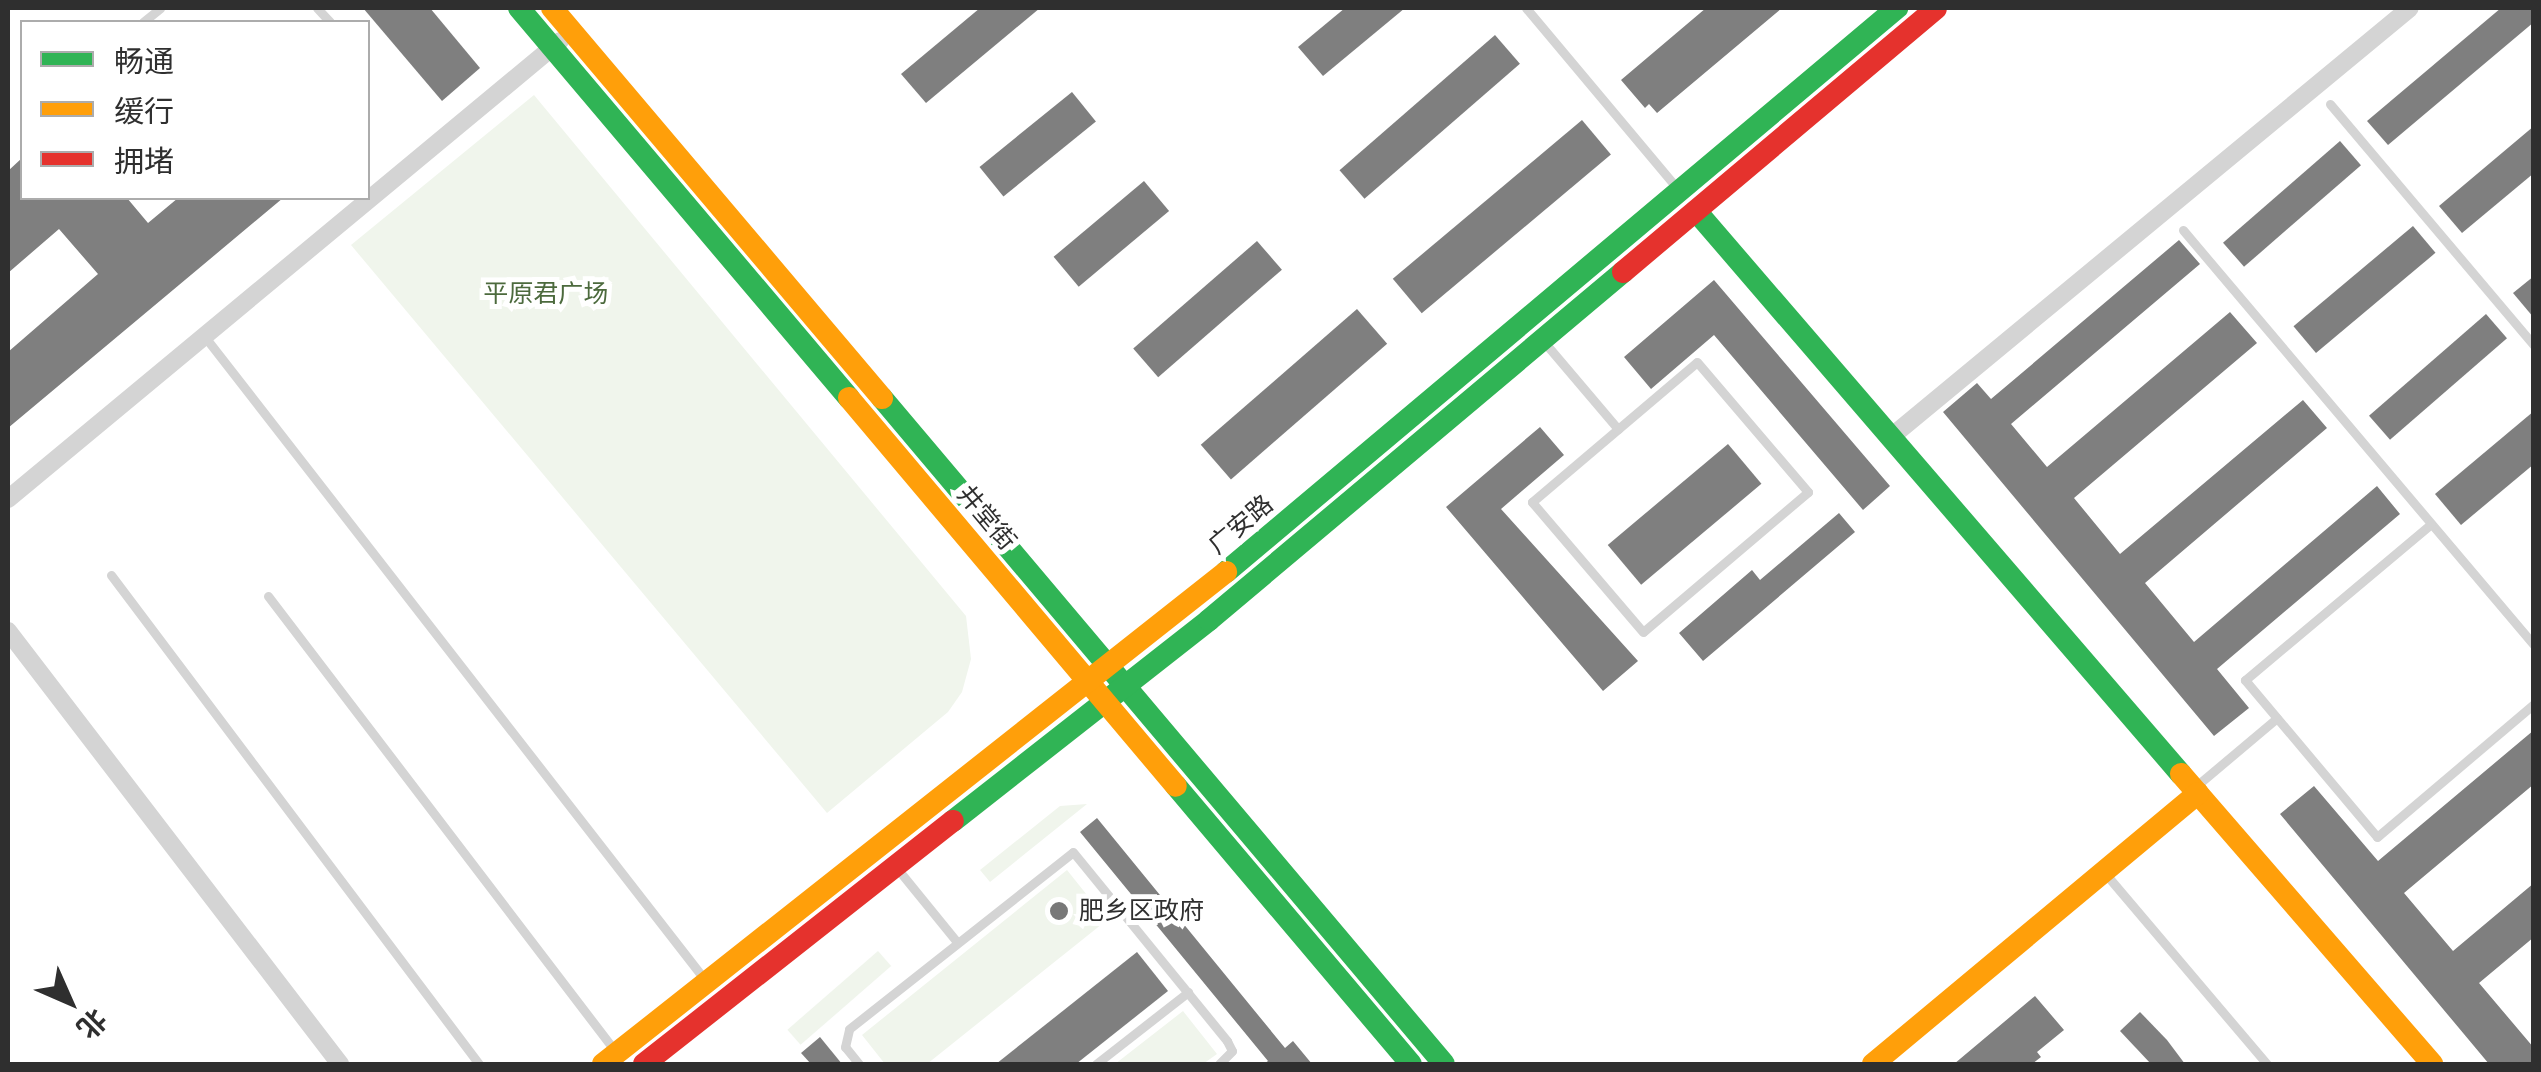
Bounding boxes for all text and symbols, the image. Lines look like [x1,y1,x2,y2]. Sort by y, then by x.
legend [20,20,370,200]
text: 畅通 [114,44,174,79]
text: 缓行 [114,94,174,129]
text: 拥堵 [114,144,174,179]
park label: 平原君广场 [484,279,608,309]
street label: 井堂街 [950,480,1022,556]
street label: 广安路 [1203,489,1279,561]
place label: 肥乡区政府 [1079,896,1204,926]
marker: 肥乡区政府 [1048,900,1070,922]
north arrow [20,952,120,1052]
text: 北 [70,1002,113,1045]

